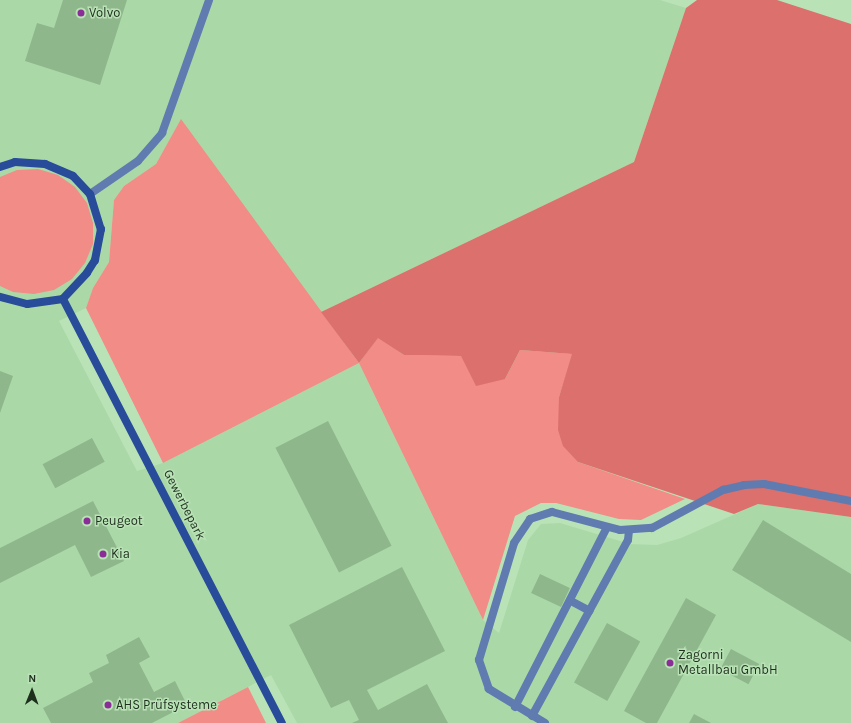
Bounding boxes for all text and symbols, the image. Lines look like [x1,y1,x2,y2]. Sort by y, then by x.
place label: Volvo [89,5,120,21]
marker: Volvo [76,8,86,18]
street label: Gewerbepark [160,467,208,543]
place label: Peugeot [95,513,143,529]
marker: Peugeot [82,516,92,526]
place label: Kia [111,546,130,562]
marker: Kia [98,549,108,559]
place label: Zagorni Metallbau GmbH [678,648,778,679]
marker: Zagorni Metallbau GmbH [665,658,675,668]
north arrow [12,671,52,711]
text: N [28,672,36,685]
place label: AHS Prüfsysteme [116,697,217,713]
marker: AHS Prüfsysteme [103,700,113,710]

